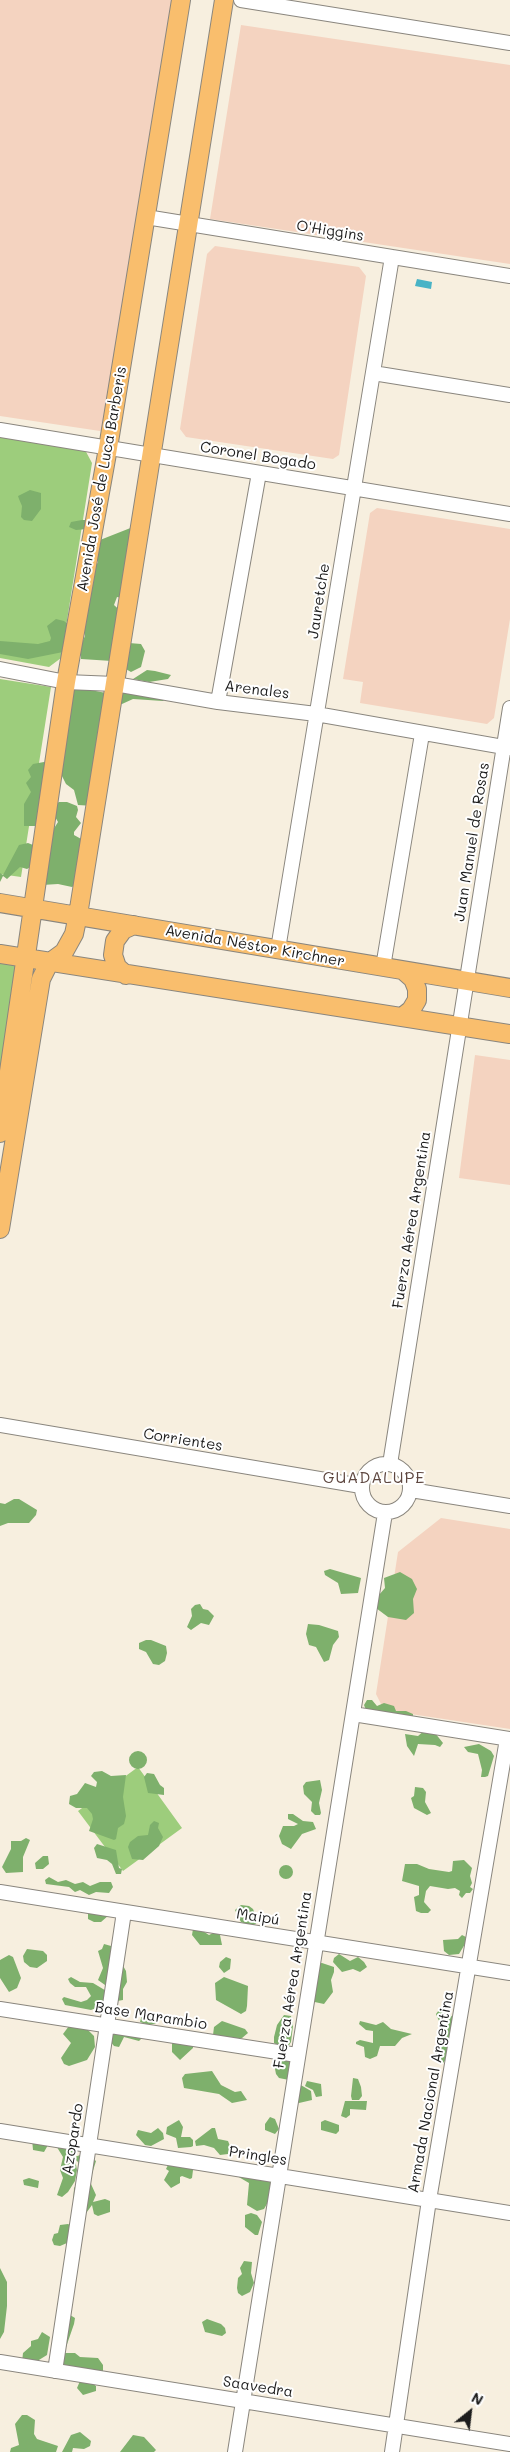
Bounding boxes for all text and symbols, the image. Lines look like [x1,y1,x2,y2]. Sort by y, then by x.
street label: O'Higgins [295,217,365,245]
street label: Avenida José de Luca Barberis [73,365,131,593]
street label: Coronel Bogado [199,438,317,474]
street label: Jauretche [304,562,334,640]
street label: Arenales [224,677,290,703]
street label: Juan Manuel de Rosas [451,761,493,923]
street label: Avenida Néstor Kirchner [164,921,346,971]
street label: Fuerza Aérea Argentina [389,1130,435,1310]
street label: Corrientes [142,1425,224,1455]
district label: GUADALUPE [322,1468,426,1488]
street label: Fuerza Aérea Argentina [270,1890,316,2070]
street label: Maipú [235,1905,281,1929]
street label: Armada Nacional Argentina [404,1990,458,2194]
street label: Base Marambio [94,1998,208,2034]
street label: Azopardo [58,2102,88,2176]
street label: Pringles [228,2143,288,2169]
street label: Saavedra [222,2373,294,2401]
north arrow [445,2387,495,2437]
text: N [468,2388,487,2409]

